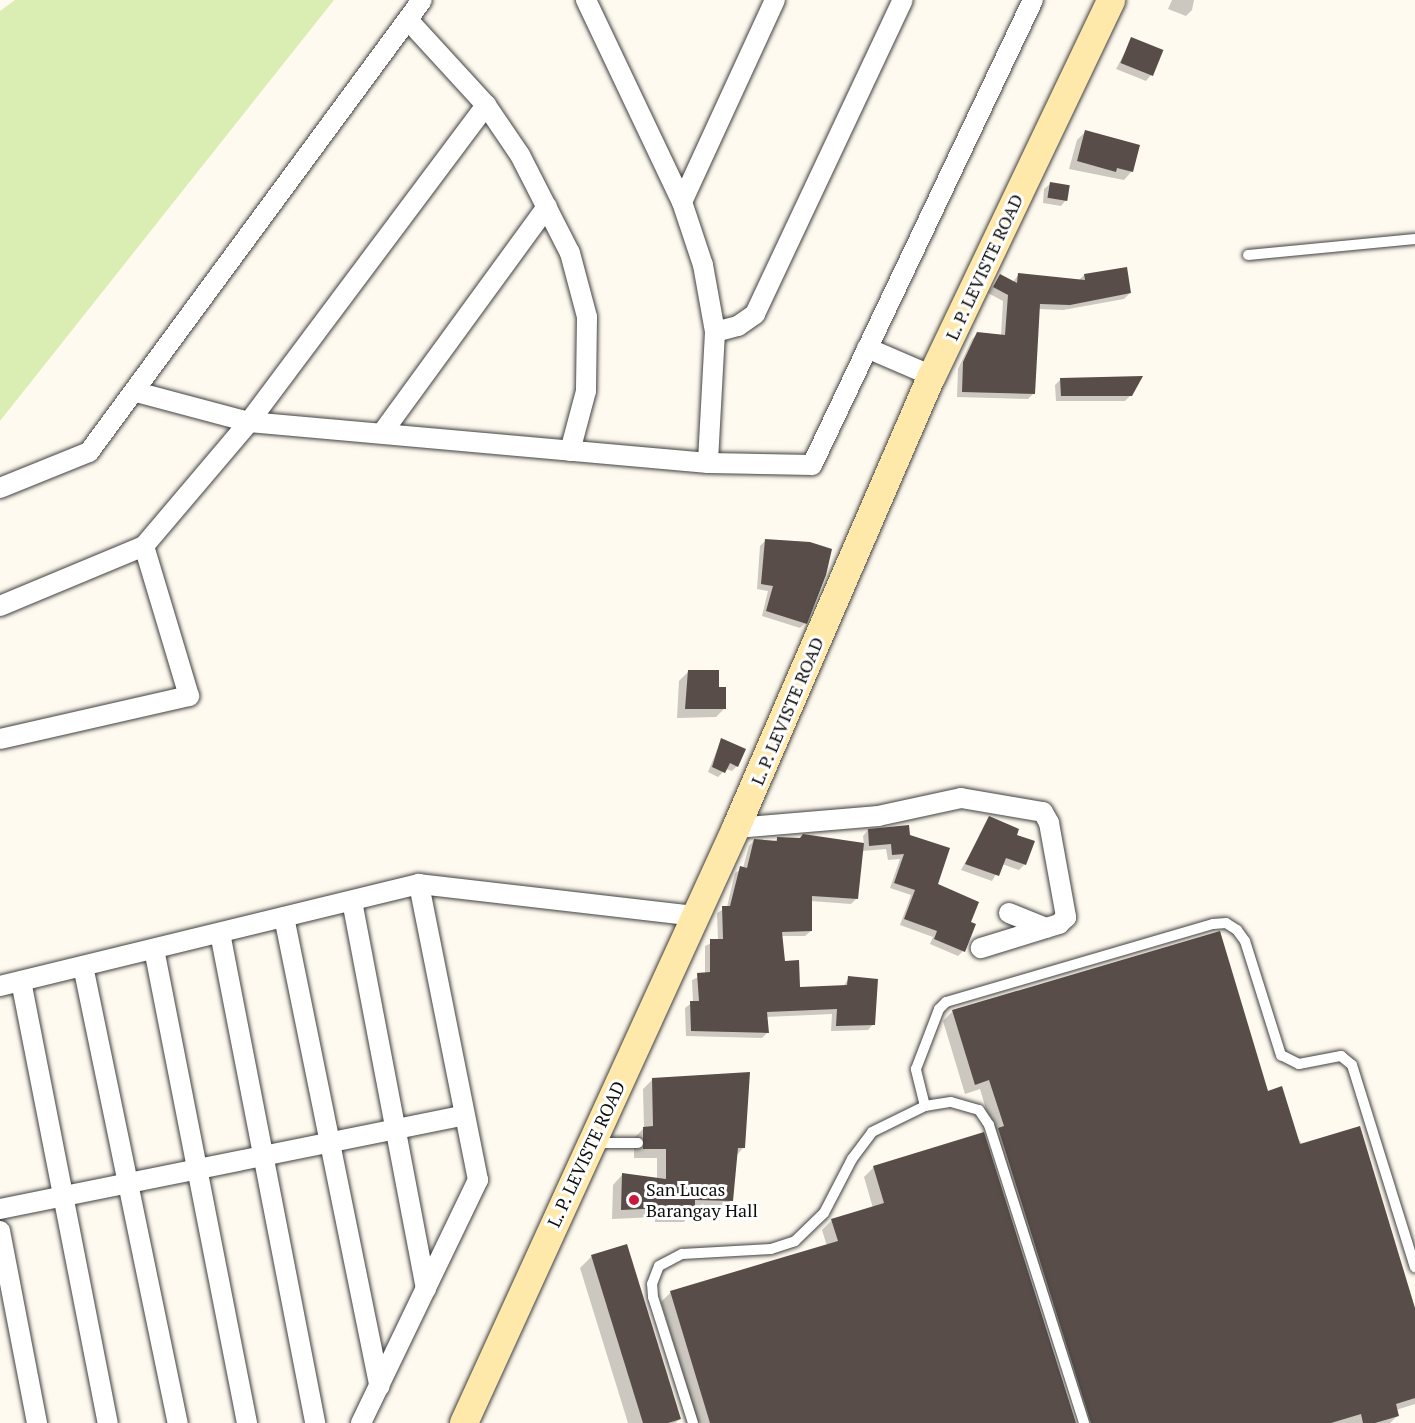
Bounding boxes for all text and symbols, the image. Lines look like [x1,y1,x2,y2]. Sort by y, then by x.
street label: L. P. LEVISTE ROAD [940,190,1028,344]
street label: L. P. LEVISTE ROAD [746,633,828,789]
street label: L. P. LEVISTE ROAD [542,1077,630,1231]
place label: San Lucas Barangay Hall [646,1179,758,1222]
marker: San Lucas Barangay Hall [627,1193,641,1207]

